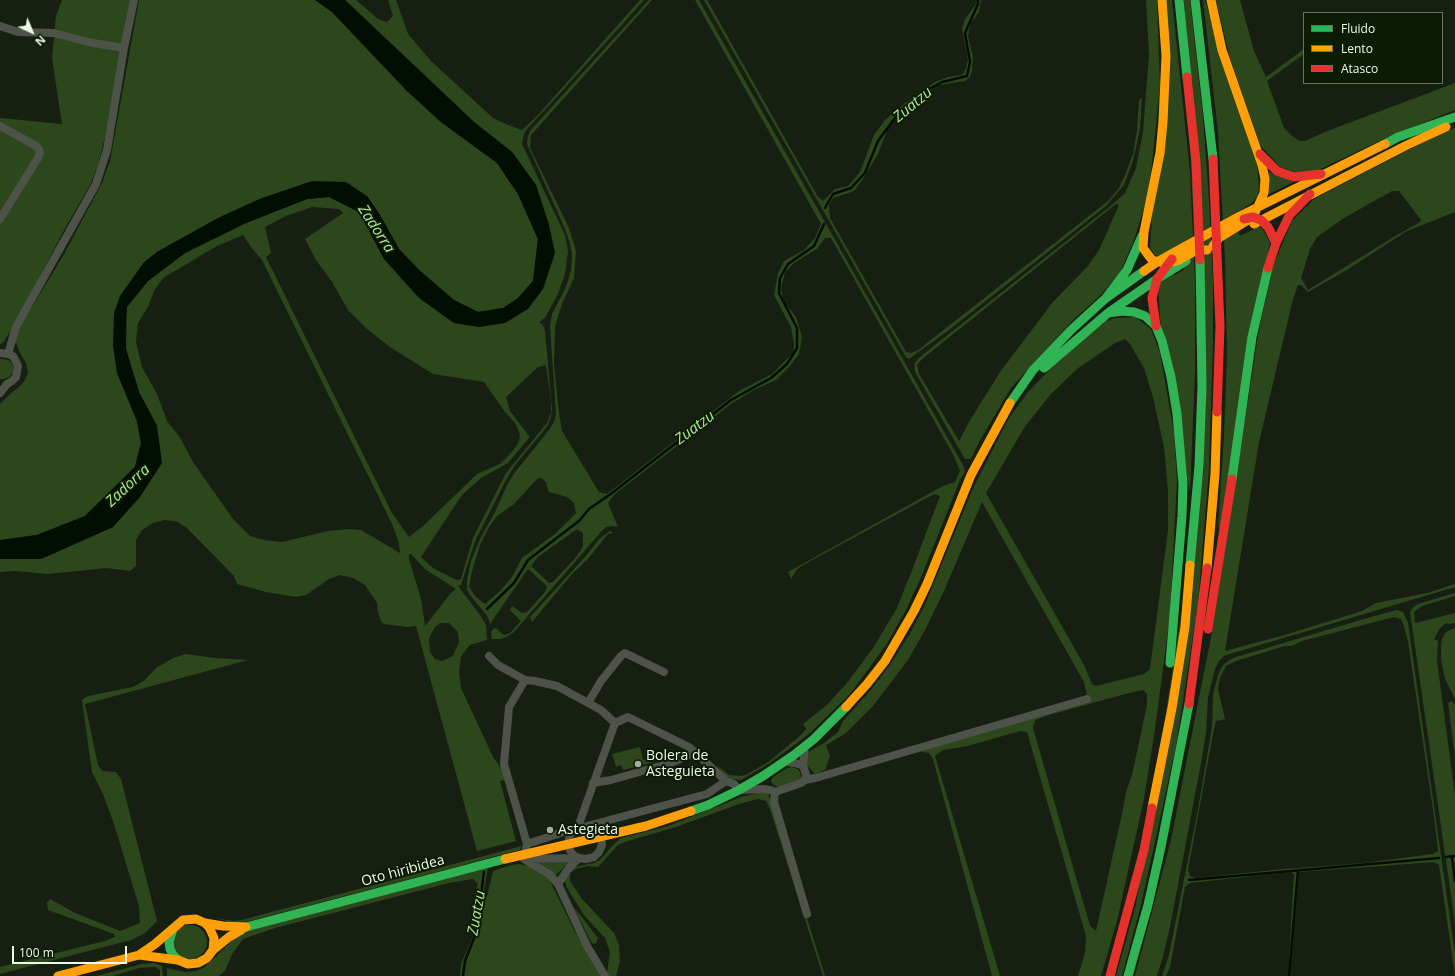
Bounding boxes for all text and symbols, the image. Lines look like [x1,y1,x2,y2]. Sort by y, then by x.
north arrow [12,12,52,52]
legend [1303,12,1443,84]
text: Fluido [1341,20,1375,37]
text: N [32,32,49,49]
text: Lento [1341,40,1373,57]
text: Atasco [1341,60,1378,77]
water label: Zuatzu [890,84,936,126]
water label: Zadorra [354,201,398,257]
water label: Zuatzu [671,407,719,449]
water label: Zadorra [102,461,154,511]
place label: Bolera de Asteguieta [646,748,715,780]
marker: Bolera de Asteguieta [633,759,643,769]
place label: Astegieta [558,822,618,838]
marker: Astegieta [545,825,555,835]
street label: Oto hiribidea [359,852,447,890]
water label: Zuatzu [464,889,490,937]
scale bar [14,938,129,964]
text: 100 m [19,944,54,961]

